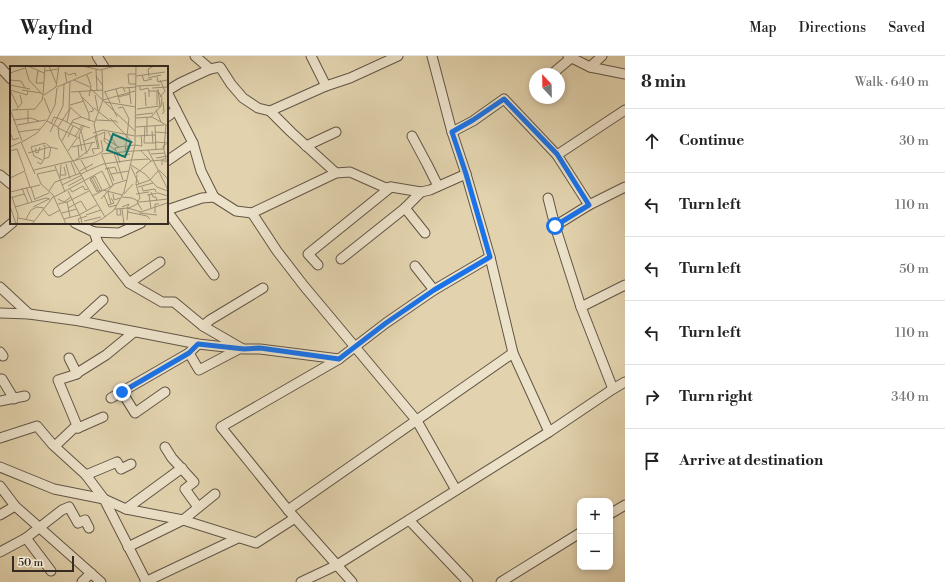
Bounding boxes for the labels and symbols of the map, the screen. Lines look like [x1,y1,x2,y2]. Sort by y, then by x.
inset map [10,66,168,224]
north arrow [529,68,565,104]
route start [546,217,564,235]
route end [113,383,131,401]
scale bar [12,554,74,573]

